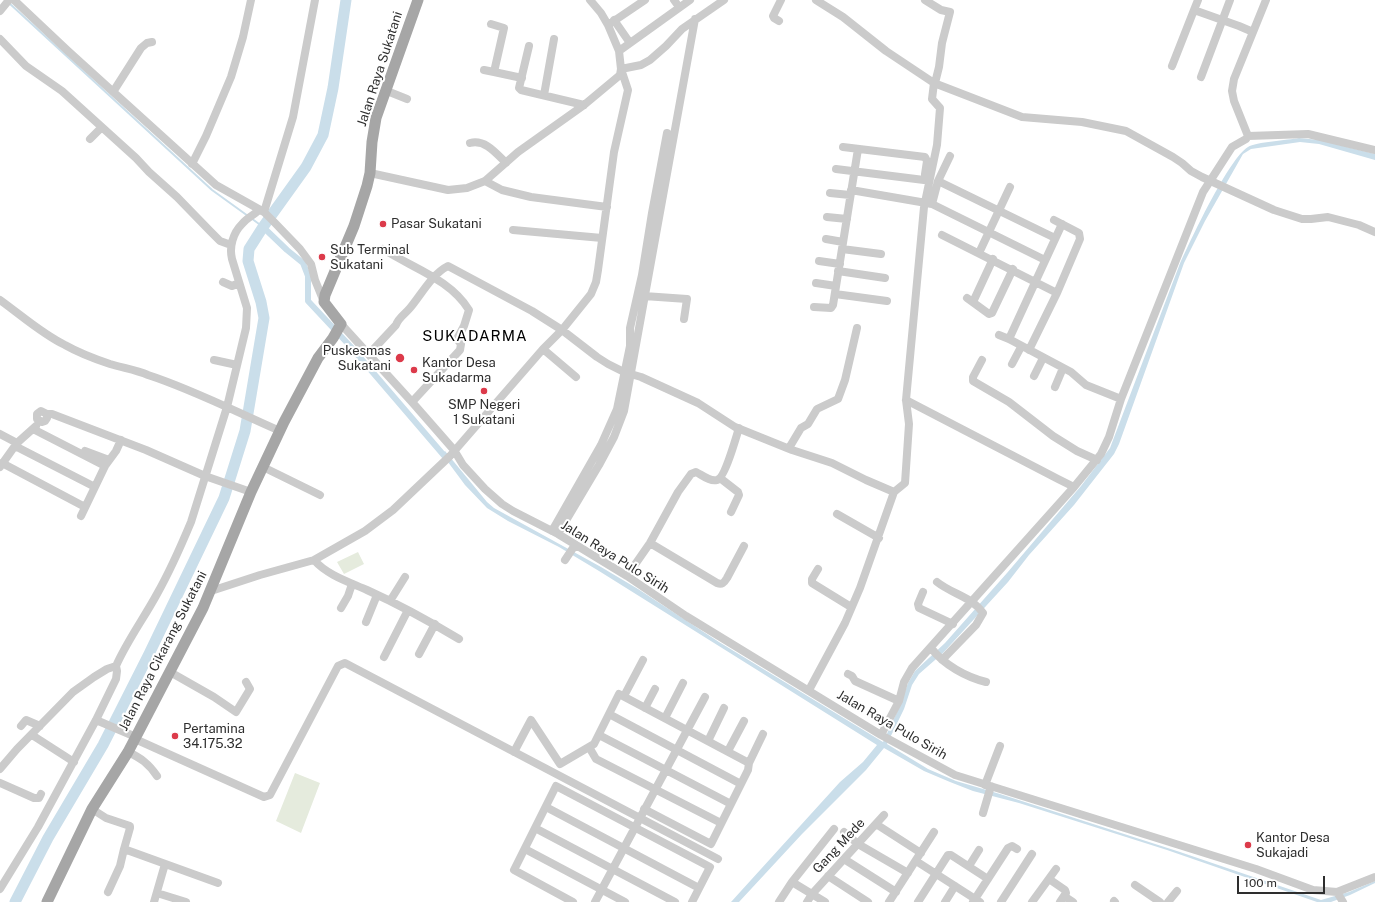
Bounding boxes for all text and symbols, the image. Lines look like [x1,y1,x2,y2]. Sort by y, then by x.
street label: Jalan Raya Sukatani [354,10,406,128]
place label: Pasar Sukatani [391,216,482,232]
marker: Pasar Sukatani [378,219,388,229]
place label: Sub Terminal Sukatani [330,242,410,273]
marker: Sub Terminal Sukatani [317,252,327,262]
district label: SUKADARMA [422,327,528,345]
place label: Puskesmas Sukatani [323,343,391,374]
marker: Puskesmas Sukatani [394,352,406,364]
place label: Kantor Desa Sukadarma [422,355,496,386]
marker: Kantor Desa Sukadarma [409,365,419,375]
marker: SMP Negeri 1 Sukatani [479,386,489,396]
place label: SMP Negeri 1 Sukatani [448,397,520,428]
street label: Jalan Raya Pulo Sirih [558,517,672,597]
street label: Jalan Raya Cikarang Sukatani [116,568,210,734]
street label: Jalan Raya Pulo Sirih [834,687,950,763]
place label: Pertamina 34.175.32 [183,721,245,752]
marker: Pertamina 34.175.32 [170,731,180,741]
street label: Gang Mede [810,815,868,877]
place label: Kantor Desa Sukajadi [1256,830,1330,861]
marker: Kantor Desa Sukajadi [1243,840,1253,850]
scale bar [1239,868,1327,894]
text: 100 m [1244,876,1277,890]

